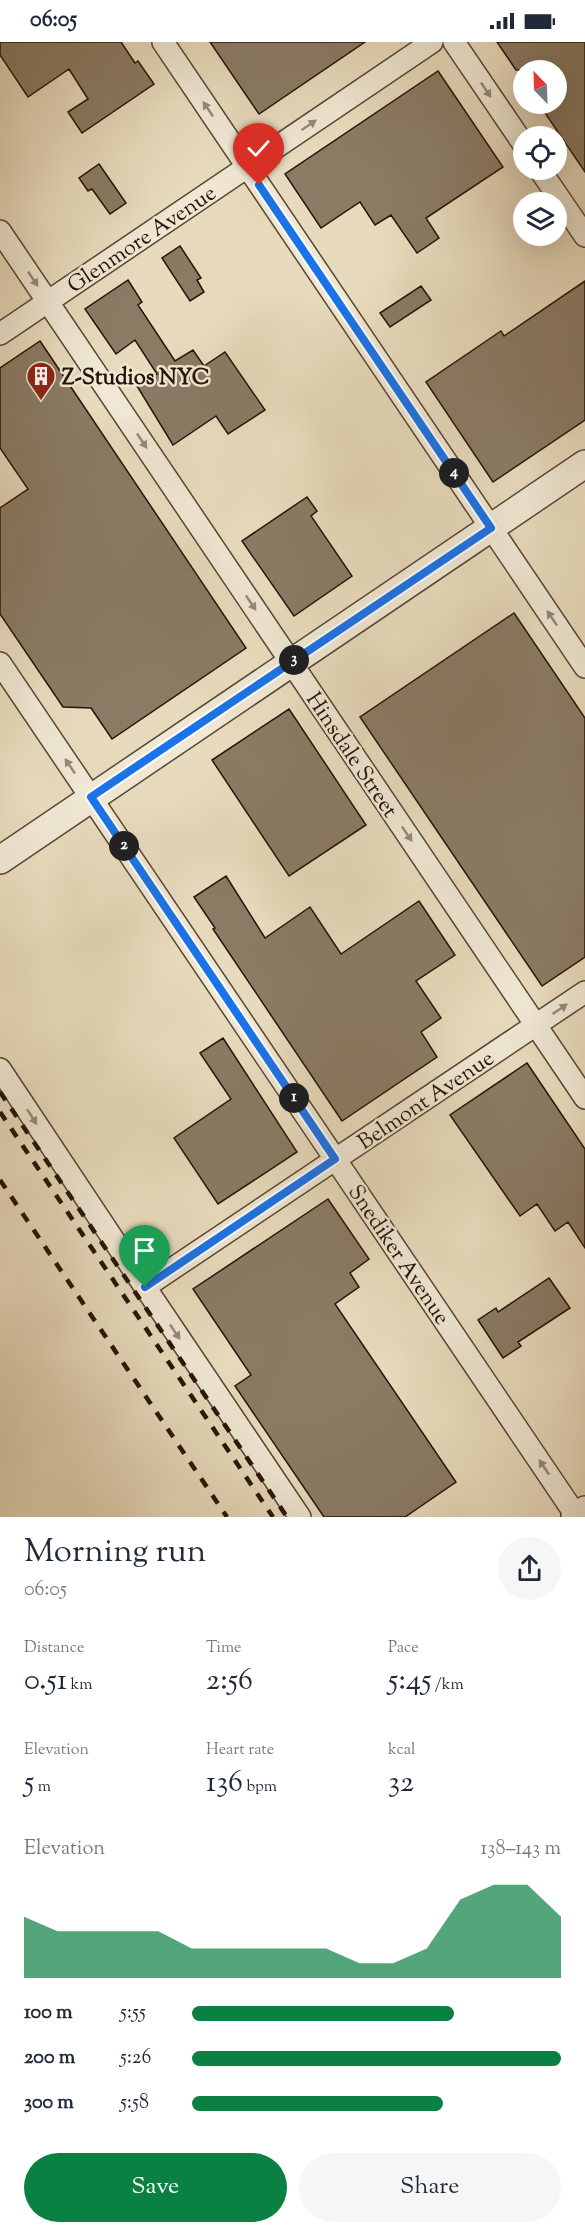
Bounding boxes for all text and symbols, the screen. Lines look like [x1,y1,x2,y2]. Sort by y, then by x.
text: 06:05 [30,5,77,37]
north arrow [513,60,567,114]
map controls [513,60,567,246]
one-way arrow [480,82,492,98]
one-way arrow [202,101,214,117]
one-way arrow [301,119,317,131]
pin [233,123,284,185]
button: locate [513,126,567,180]
icon: check [242,132,275,165]
street label: Glenmore Avenue [62,179,224,302]
button: layers [513,192,567,246]
one-way arrow [27,271,39,287]
building icon: Z-Studios NYC [25,360,57,402]
place label: Z-Studios NYC [62,363,209,395]
one-way arrow [136,433,147,449]
pin: 4 [439,458,469,488]
text: 4 [450,461,458,484]
one-way arrow [245,594,257,610]
one-way arrow [546,611,558,627]
pin: 3 [279,645,309,675]
text: 3 [291,648,297,671]
street label: Hinsdale Street [297,686,405,825]
one-way arrow [64,759,76,775]
one-way arrow [401,826,412,842]
pin: 2 [109,831,139,861]
text: 2 [120,834,128,857]
one-way arrow [552,1003,569,1014]
street label: Belmont Avenue [352,1044,501,1159]
pin: 1 [279,1083,309,1113]
text: 1 [291,1086,297,1109]
one-way arrow [26,1109,38,1125]
street label: Snediker Avenue [339,1179,456,1332]
pin [119,1225,170,1287]
icon: arrive [128,1234,161,1267]
one-way arrow [169,1324,181,1340]
one-way arrow [539,1459,550,1475]
text: Morning run [24,1529,206,1577]
button: share [498,1537,561,1600]
text: 06:05 [24,1576,67,1605]
text: Distance [24,1637,84,1660]
text: Time [206,1637,242,1660]
text: Pace [388,1637,419,1660]
text: 0.51 [24,1660,67,1703]
text: 2:56 [206,1660,253,1703]
text: 5:45 [388,1660,431,1703]
text: km [67,1674,92,1697]
text: /km [431,1674,464,1697]
text: Elevation [24,1739,89,1762]
text: Heart rate [206,1739,274,1762]
text: kcal [388,1739,416,1762]
text: 5 [24,1762,34,1805]
text: 136 [206,1762,243,1805]
text: 32 [388,1762,414,1805]
text: m [34,1776,51,1799]
text: bpm [243,1776,277,1799]
text: Elevation [24,1835,105,1864]
text: 138–143 m [481,1835,561,1864]
text: 100 m [24,1999,73,2028]
text: 5:55 [120,1999,146,2028]
text: 200 m [24,2044,75,2073]
text: 5:26 [120,2044,151,2073]
text: 300 m [24,2089,74,2118]
text: 5:58 [120,2089,149,2118]
button: Save [24,2153,287,2222]
button: Share [299,2153,561,2222]

